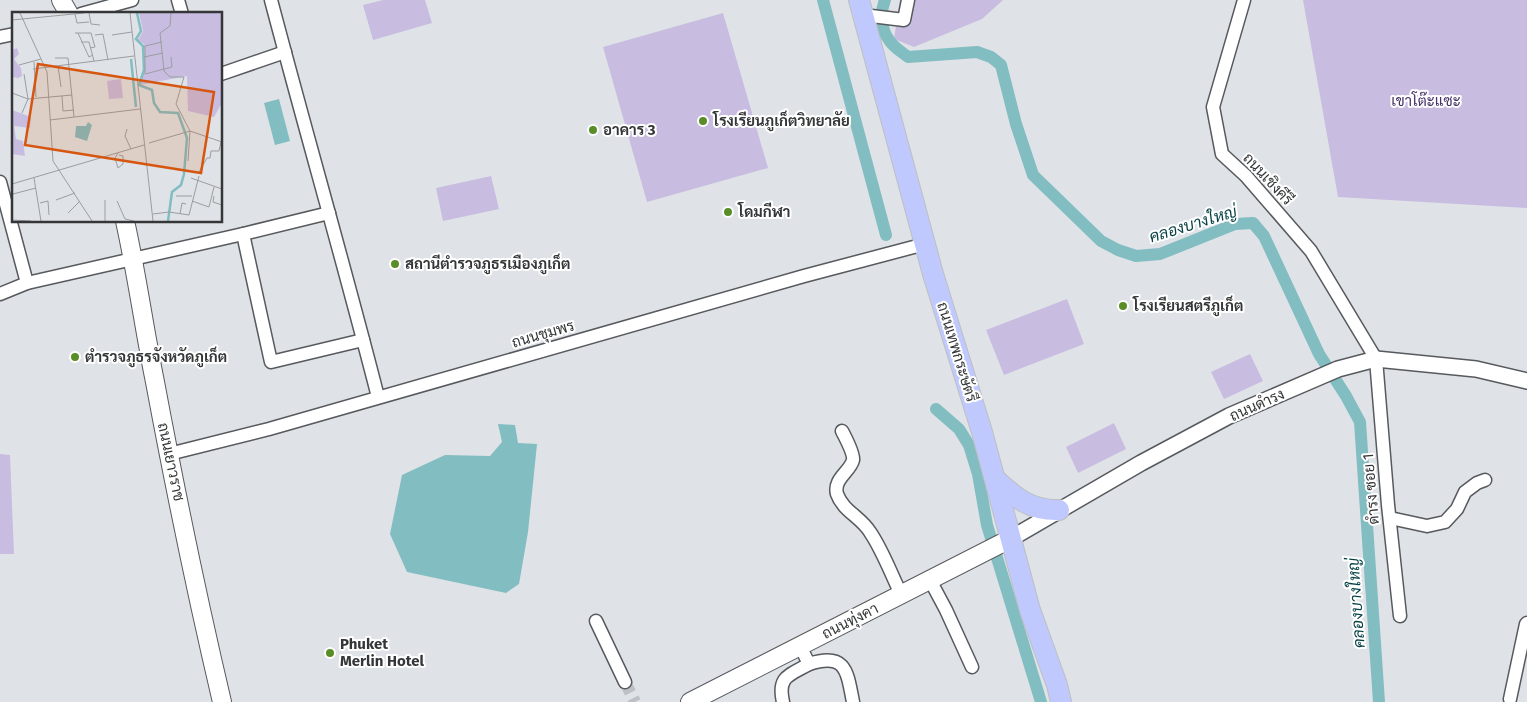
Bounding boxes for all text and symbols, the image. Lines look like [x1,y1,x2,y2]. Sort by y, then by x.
inset map [12,12,222,222]
park label: เขาโต๊ะแซะ [1391,91,1461,110]
place label: โรงเรียนภูเก็ตวิทยาลัย [712,110,850,132]
marker: โรงเรียนภูเก็ตวิทยาลัย [697,115,709,127]
place label: อาคาร 3 [603,121,656,139]
marker: อาคาร 3 [587,124,599,136]
street label: ถนนเชิงคีรี [1239,149,1297,209]
water label: คลองบางใหญ่ [1146,199,1240,246]
place label: โดมกีฬา [737,201,791,221]
marker: โดมกีฬา [722,206,734,218]
place label: สถานีตำรวจภูธรเมืองภูเก็ต [405,253,570,275]
marker: สถานีตำรวจภูธรเมืองภูเก็ต [389,258,401,270]
place label: โรงเรียนสตรีภูเก็ต [1132,295,1243,317]
street label: ถนนเทพกระษัตรี [933,300,982,404]
marker: โรงเรียนสตรีภูเก็ต [1117,300,1129,312]
street label: ถนนชุมพร [510,317,577,353]
place label: ตำรวจภูธรจังหวัดภูเก็ต [85,346,227,368]
marker: ตำรวจภูธรจังหวัดภูเก็ต [69,351,81,363]
street label: ถนนดำรง [1227,385,1287,425]
street label: ถนนเยาวราช [154,421,188,503]
street label: ดำรง ซอย 1 [1359,453,1383,525]
water label: คลองบางใหญ่ [1341,556,1369,649]
street label: ถนนทุ่งคา [818,598,882,645]
place label: Phuket Merlin Hotel [340,635,425,670]
marker: Phuket Merlin Hotel [324,647,336,659]

